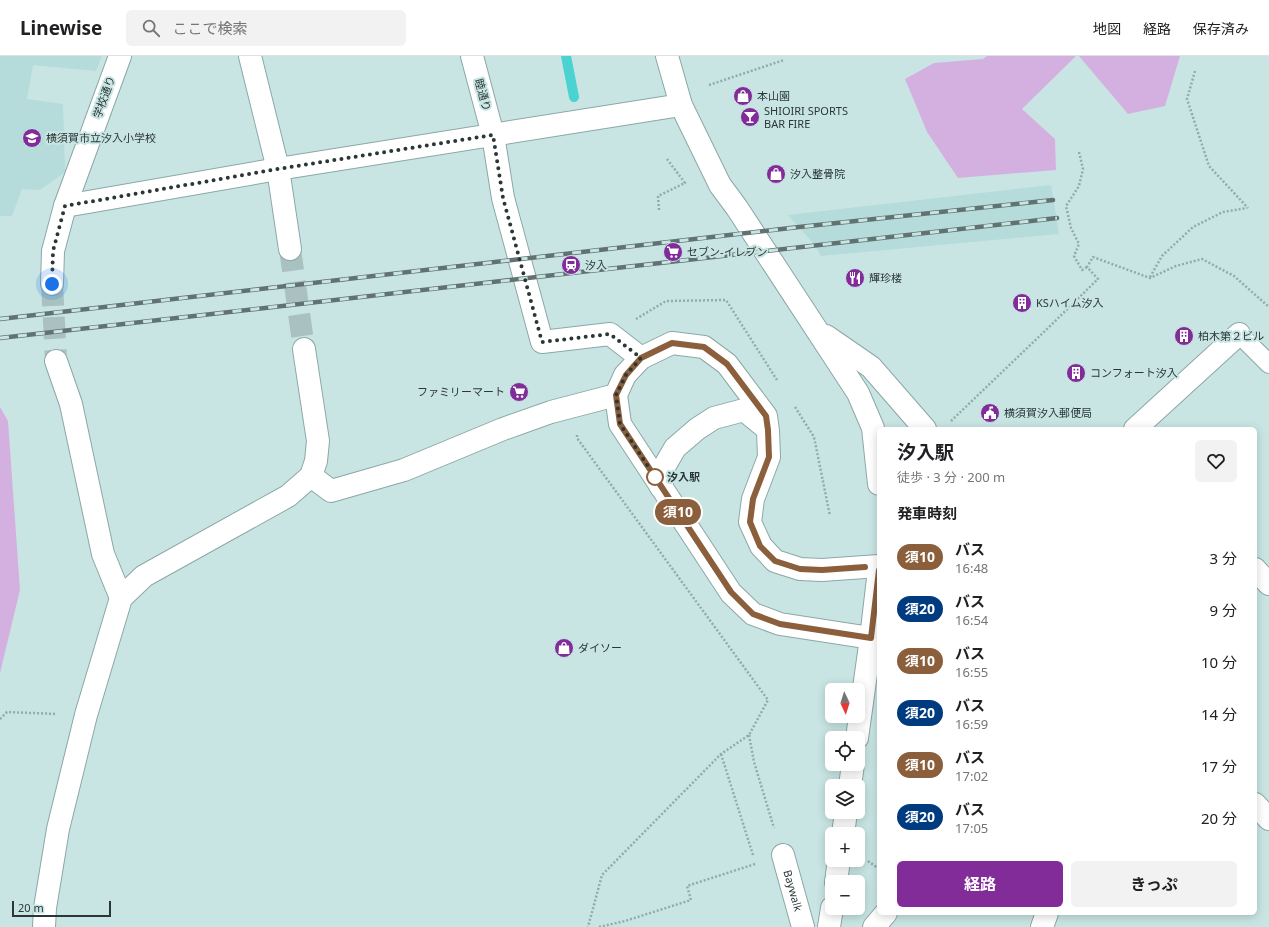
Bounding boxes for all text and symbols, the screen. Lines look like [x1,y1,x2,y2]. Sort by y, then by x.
search box [126,10,406,46]
text: Linewise [20,15,102,41]
icon: search [140,17,162,39]
text: ここで検索 [172,18,247,38]
text: 地図 [1093,19,1121,38]
text: 経路 [1143,19,1171,38]
text: 保存済み [1193,19,1249,38]
street label: 学校通り [89,74,118,120]
street label: 睦通り [472,77,495,113]
shop icon: 本山園 [732,85,754,107]
place label: 本山園 [757,88,790,103]
place label: SHIOIRI SPORTS BAR FIRE [764,103,848,131]
bar icon: SHIOIRI SPORTS BAR FIRE [739,106,761,128]
school or university icon: 横須賀市立汐入小学校 [21,127,43,149]
place label: 横須賀市立汐入小学校 [46,130,156,145]
shop icon: 汐入整骨院 [765,163,787,185]
place label: 汐入整骨院 [790,166,845,181]
supermarket icon: セブン-イレブン [662,241,684,263]
place label: セブン-イレブン [687,244,768,259]
station icon: 汐入 [560,254,582,276]
place label: 汐入 [585,257,607,272]
restaurant icon: 輝珍楼 [844,267,866,289]
place label: 輝珍楼 [869,270,902,285]
your location [42,274,62,294]
building icon: KSハイム汐入 [1011,292,1033,314]
place label: KSハイム汐入 [1036,295,1103,310]
building icon: 柏木第２ビル [1173,325,1195,347]
place label: 柏木第２ビル [1198,328,1264,343]
building icon: コンフォート汐入 [1065,362,1087,384]
place label: コンフォート汐入 [1090,365,1178,380]
supermarket icon: ファミリーマート [508,381,530,403]
place label: ファミリーマート [417,384,505,399]
public building icon: 横須賀汐入郵便局 [979,402,1001,424]
place label: 横須賀汐入郵便局 [1004,405,1092,420]
text: 汐入駅 [897,439,954,465]
button: heart [1195,440,1237,482]
marker: 汐入駅 [646,468,664,486]
text: 徒歩 · 3 分 · 200 m [897,468,1005,486]
place label: 汐入駅 [667,469,700,484]
line badge: 須10 [655,499,701,525]
text: 須10 [663,502,693,521]
text: 発車時刻 [897,503,957,523]
text: バス [955,539,985,559]
text: 須10 [905,547,935,566]
text: 3 分 [1210,548,1237,568]
text: 16:48 [955,559,988,577]
text: バス [955,591,985,611]
text: 須20 [905,599,935,618]
text: 9 分 [1210,600,1237,620]
text: 16:54 [955,611,988,629]
shop icon: ダイソー [553,637,575,659]
place label: ダイソー [578,640,622,655]
text: バス [955,643,985,663]
text: 須10 [905,651,935,670]
text: 10 分 [1201,652,1237,672]
text: 16:55 [955,663,988,681]
north arrow [825,683,865,723]
map controls [825,683,865,915]
text: バス [955,695,985,715]
text: 須20 [905,703,935,722]
text: 14 分 [1201,704,1237,724]
text: 16:59 [955,715,988,733]
button: locate [825,731,865,771]
text: バス [955,747,985,767]
text: 須10 [905,755,935,774]
text: 17 分 [1201,756,1237,776]
text: 17:02 [955,767,988,785]
button: layers [825,779,865,819]
text: バス [955,799,985,819]
text: 須20 [905,807,935,826]
text: 20 分 [1201,808,1237,828]
text: 17:05 [955,819,988,837]
button: + [825,827,865,867]
button: 経路 [897,861,1063,907]
button: きっぷ [1071,861,1237,907]
street label: Baywalk [780,868,806,913]
button: − [825,875,865,915]
scale bar [12,899,111,918]
text: 20 m [18,900,44,915]

